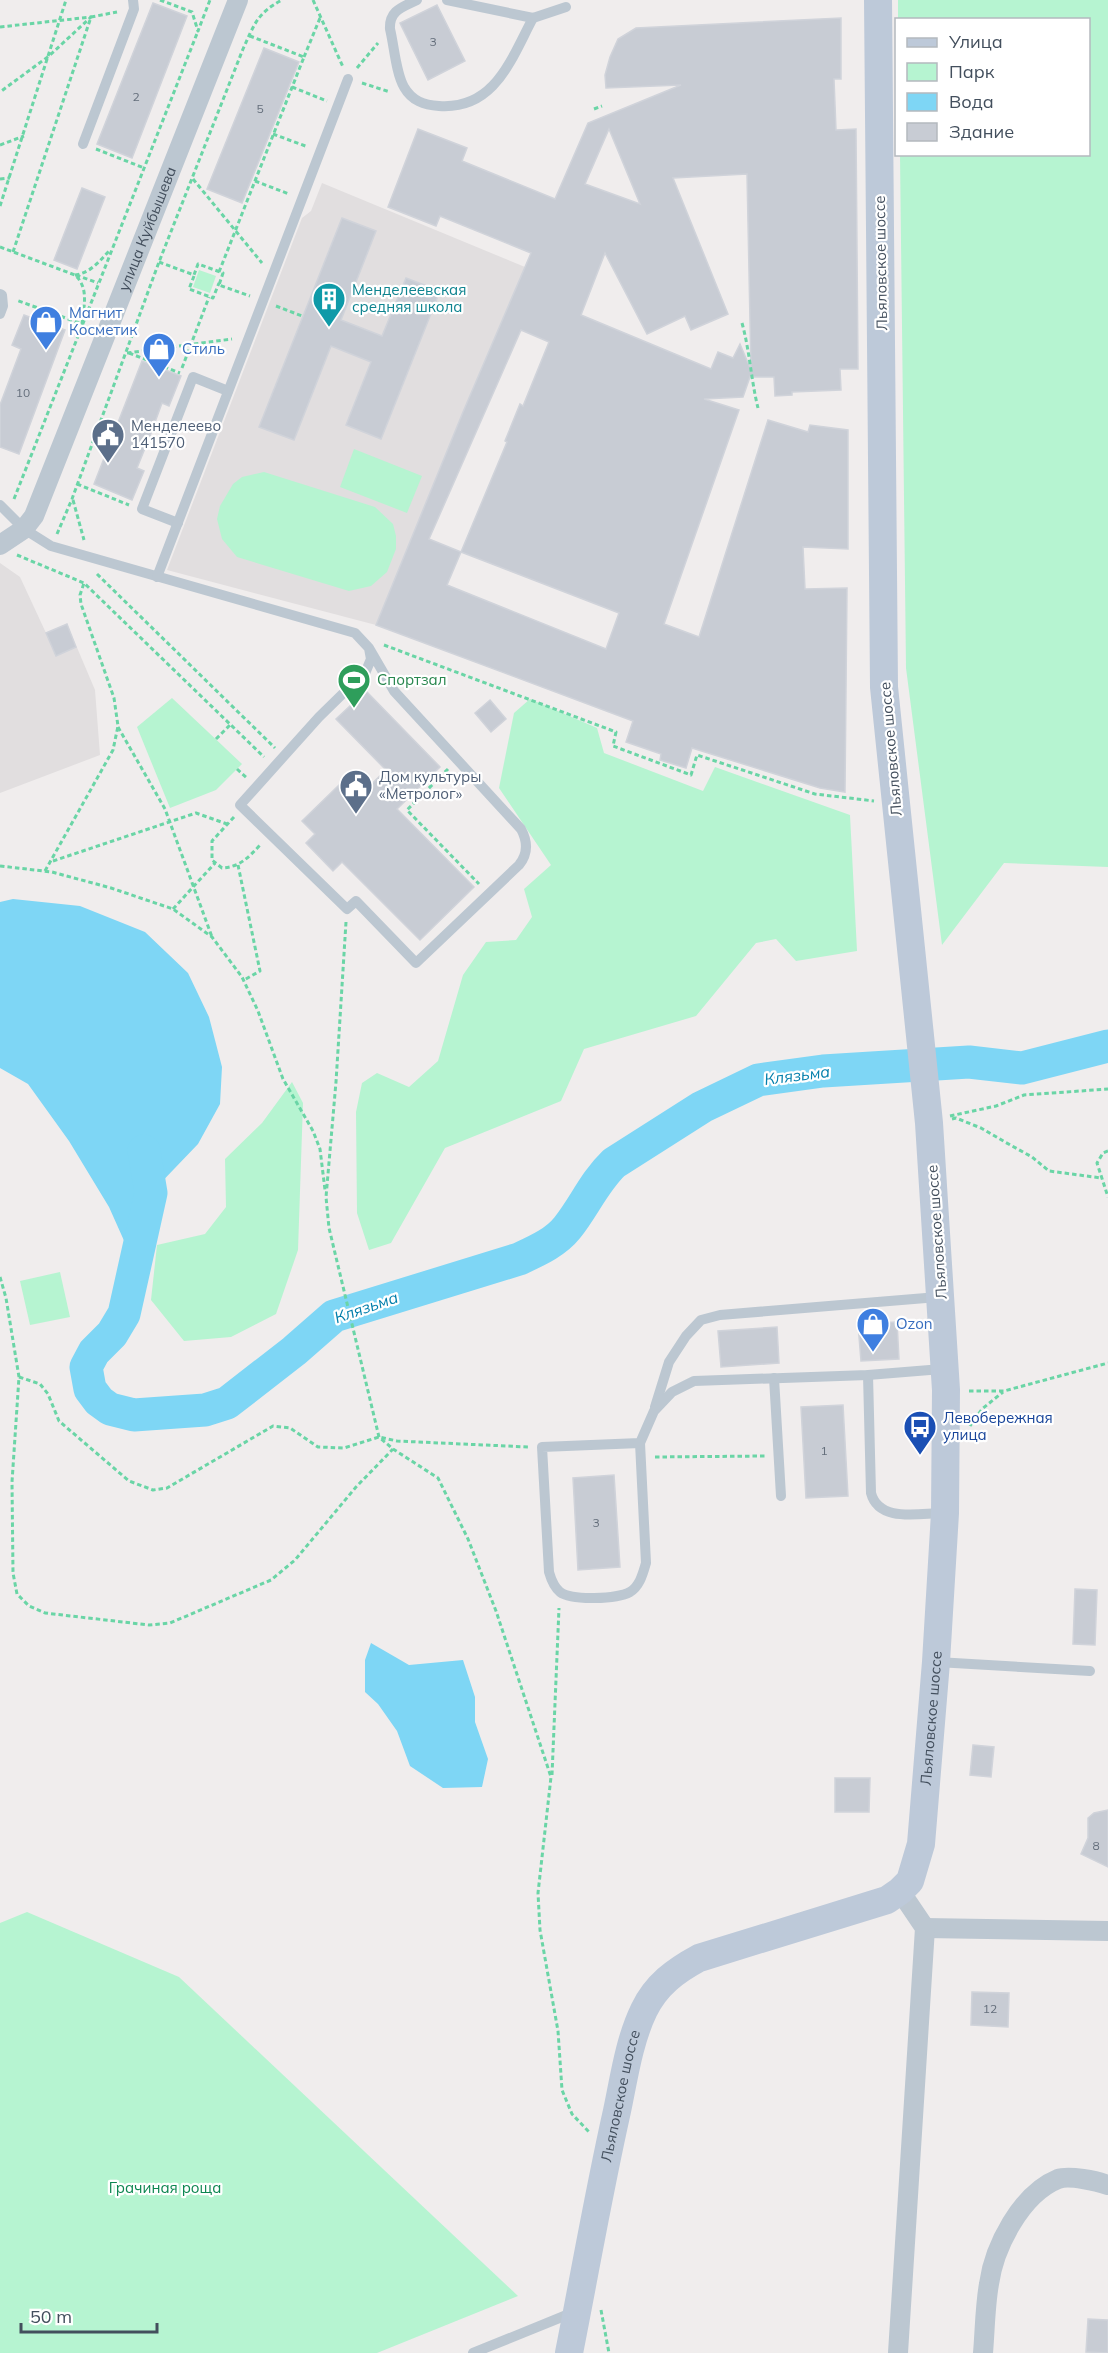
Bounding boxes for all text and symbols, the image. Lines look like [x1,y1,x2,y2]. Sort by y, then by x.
legend [895,18,1090,156]
text: Улица [948,30,1003,53]
house number: 3 [429,34,437,49]
text: Парк [949,60,995,83]
house number: 2 [132,89,140,104]
text: Вода [949,90,994,113]
house number: 5 [256,101,264,116]
text: Здание [949,120,1014,143]
street label: улица Куйбышева [114,164,180,294]
street label: Льяловское шоссе [870,195,891,331]
place label: Менделеевская средняя школа [352,280,466,316]
building icon: Менделеевская средняя школа [311,281,347,328]
place label: Магнит Косметик [69,303,138,339]
shop icon: Магнит Косметик [28,304,64,351]
shop icon: Стиль [141,331,177,378]
place label: Стиль [182,339,225,358]
house number: 10 [16,385,30,400]
place label: Менделеево 141570 [131,416,221,452]
public building icon: Менделеево 141570 [90,417,126,464]
sports icon: Спортзал [336,662,372,709]
place label: Спортзал [377,670,446,689]
street label: Льяловское шоссе [875,681,906,817]
place label: Дом культуры «Метролог» [379,767,481,803]
public building icon: Дом культуры «Метролог» [338,768,374,815]
water label: Клязьма [763,1061,831,1089]
street label: Льяловское шоссе [922,1164,951,1300]
water label: Клязьма [331,1287,401,1327]
shop icon: Ozon [855,1306,891,1353]
place label: Ozon [896,1314,933,1333]
place label: Левобережная улица [943,1408,1053,1444]
bus stop icon: Левобережная улица [902,1409,938,1456]
house number: 1 [820,1443,828,1458]
house number: 3 [592,1515,600,1530]
street label: Льяловское шоссе [916,1650,946,1786]
house number: 8 [1092,1838,1100,1853]
house number: 12 [983,2001,997,2016]
street label: Льяловское шоссе [596,2027,644,2164]
park label: Грачиная роща [109,2178,221,2197]
scale bar [21,2296,158,2334]
text: 50 m [30,2305,72,2328]

